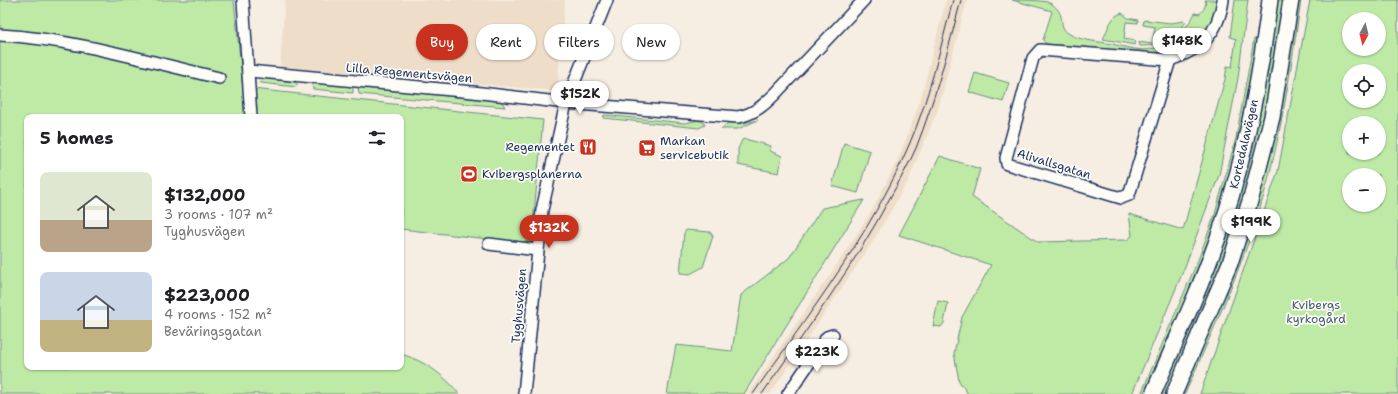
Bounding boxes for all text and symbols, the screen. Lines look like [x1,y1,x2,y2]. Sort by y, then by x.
north arrow [1342,12,1386,56]
map controls [1342,12,1386,212]
chip: Buy [416,24,468,60]
chip: Rent [476,24,536,60]
chip: Filters [544,24,614,60]
chip: New [622,24,680,60]
pin: $148K [1154,28,1210,62]
text: $148K [1161,32,1203,49]
street label: Lilla Regementsvägen [345,60,473,86]
button: locate [1342,64,1386,108]
pin: $152K [552,81,608,115]
text: $152K [560,85,600,102]
street label: Kortedalavägen [1226,98,1262,190]
button: + [1342,116,1386,160]
text: 5 homes [40,127,113,149]
icon: filters [366,127,388,149]
place label: Markan servicebutik [660,133,729,163]
restaurant icon: Regementet [578,137,598,157]
supermarket icon: Markan servicebutik [637,138,657,158]
place label: Regementet [505,139,575,155]
street label: Alivallsgatan [1015,145,1093,183]
sports icon: Kvibergsplanerna [459,164,479,184]
place label: Kvibergsplanerna [482,166,582,182]
button: − [1342,168,1386,212]
text: $132,000 [164,184,245,206]
icon: home [72,188,120,236]
text: 3 rooms · 107 m² [164,206,273,223]
pin: $199K [1223,209,1279,243]
text: $199K [1230,213,1272,230]
pin: $132K [521,215,577,249]
text: $132K [529,219,569,236]
text: Tyghusvägen [164,223,245,240]
street label: Tyghusvägen [508,268,530,344]
text: $223,000 [164,284,250,306]
icon: home [72,288,120,336]
park label: Kvibergs kyrkogård [1286,297,1346,327]
text: 4 rooms · 152 m² [164,306,272,323]
text: Beväringsgatan [164,323,262,340]
pin: $223K [789,339,845,373]
text: $223K [795,343,839,360]

